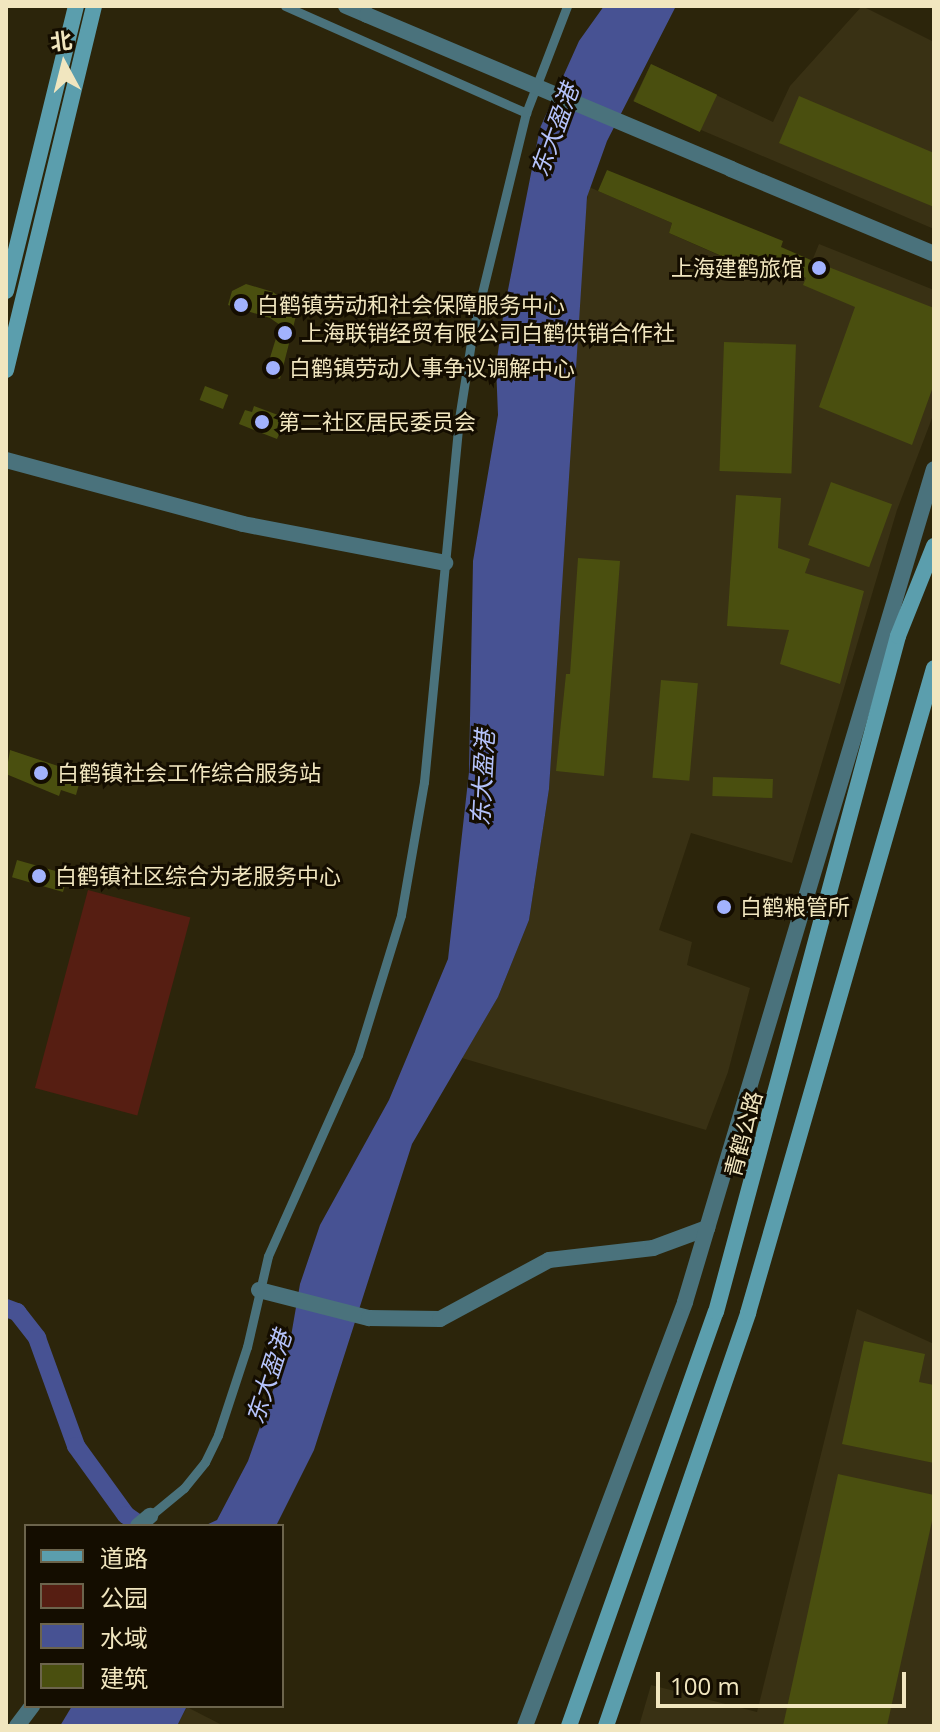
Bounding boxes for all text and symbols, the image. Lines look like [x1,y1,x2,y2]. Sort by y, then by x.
north arrow [24,24,104,104]
text: 北 [48,24,74,56]
water label: 东大盈港 [524,80,584,180]
place label: 上海建鹤旅馆 [671,255,803,281]
marker: 上海建鹤旅馆 [810,259,828,277]
place label: 白鹤镇劳动和社会保障服务中心 [257,292,565,318]
marker: 白鹤镇劳动和社会保障服务中心 [232,296,250,314]
place label: 上海联销经贸有限公司白鹤供销合作社 [301,320,675,346]
marker: 上海联销经贸有限公司白鹤供销合作社 [276,324,294,342]
place label: 白鹤镇劳动人事争议调解中心 [289,355,575,381]
marker: 白鹤镇劳动人事争议调解中心 [264,359,282,377]
place label: 第二社区居民委员会 [278,409,476,435]
marker: 第二社区居民委员会 [253,413,271,431]
water label: 东大盈港 [465,729,499,827]
place label: 白鹤镇社会工作综合服务站 [57,760,321,786]
marker: 白鹤镇社会工作综合服务站 [32,764,50,782]
place label: 白鹤镇社区综合为老服务中心 [55,863,341,889]
marker: 白鹤镇社区综合为老服务中心 [30,867,48,885]
place label: 白鹤粮管所 [740,894,850,920]
marker: 白鹤粮管所 [715,898,733,916]
street label: 青鹤公路 [719,1088,767,1180]
water label: 东大盈港 [239,1327,297,1427]
legend [24,1524,284,1708]
text: 道路 [100,1541,148,1574]
text: 公园 [100,1581,148,1614]
text: 水域 [100,1621,148,1654]
scale bar [660,1656,910,1706]
text: 建筑 [100,1661,148,1694]
text: 100 m [670,1669,740,1702]

